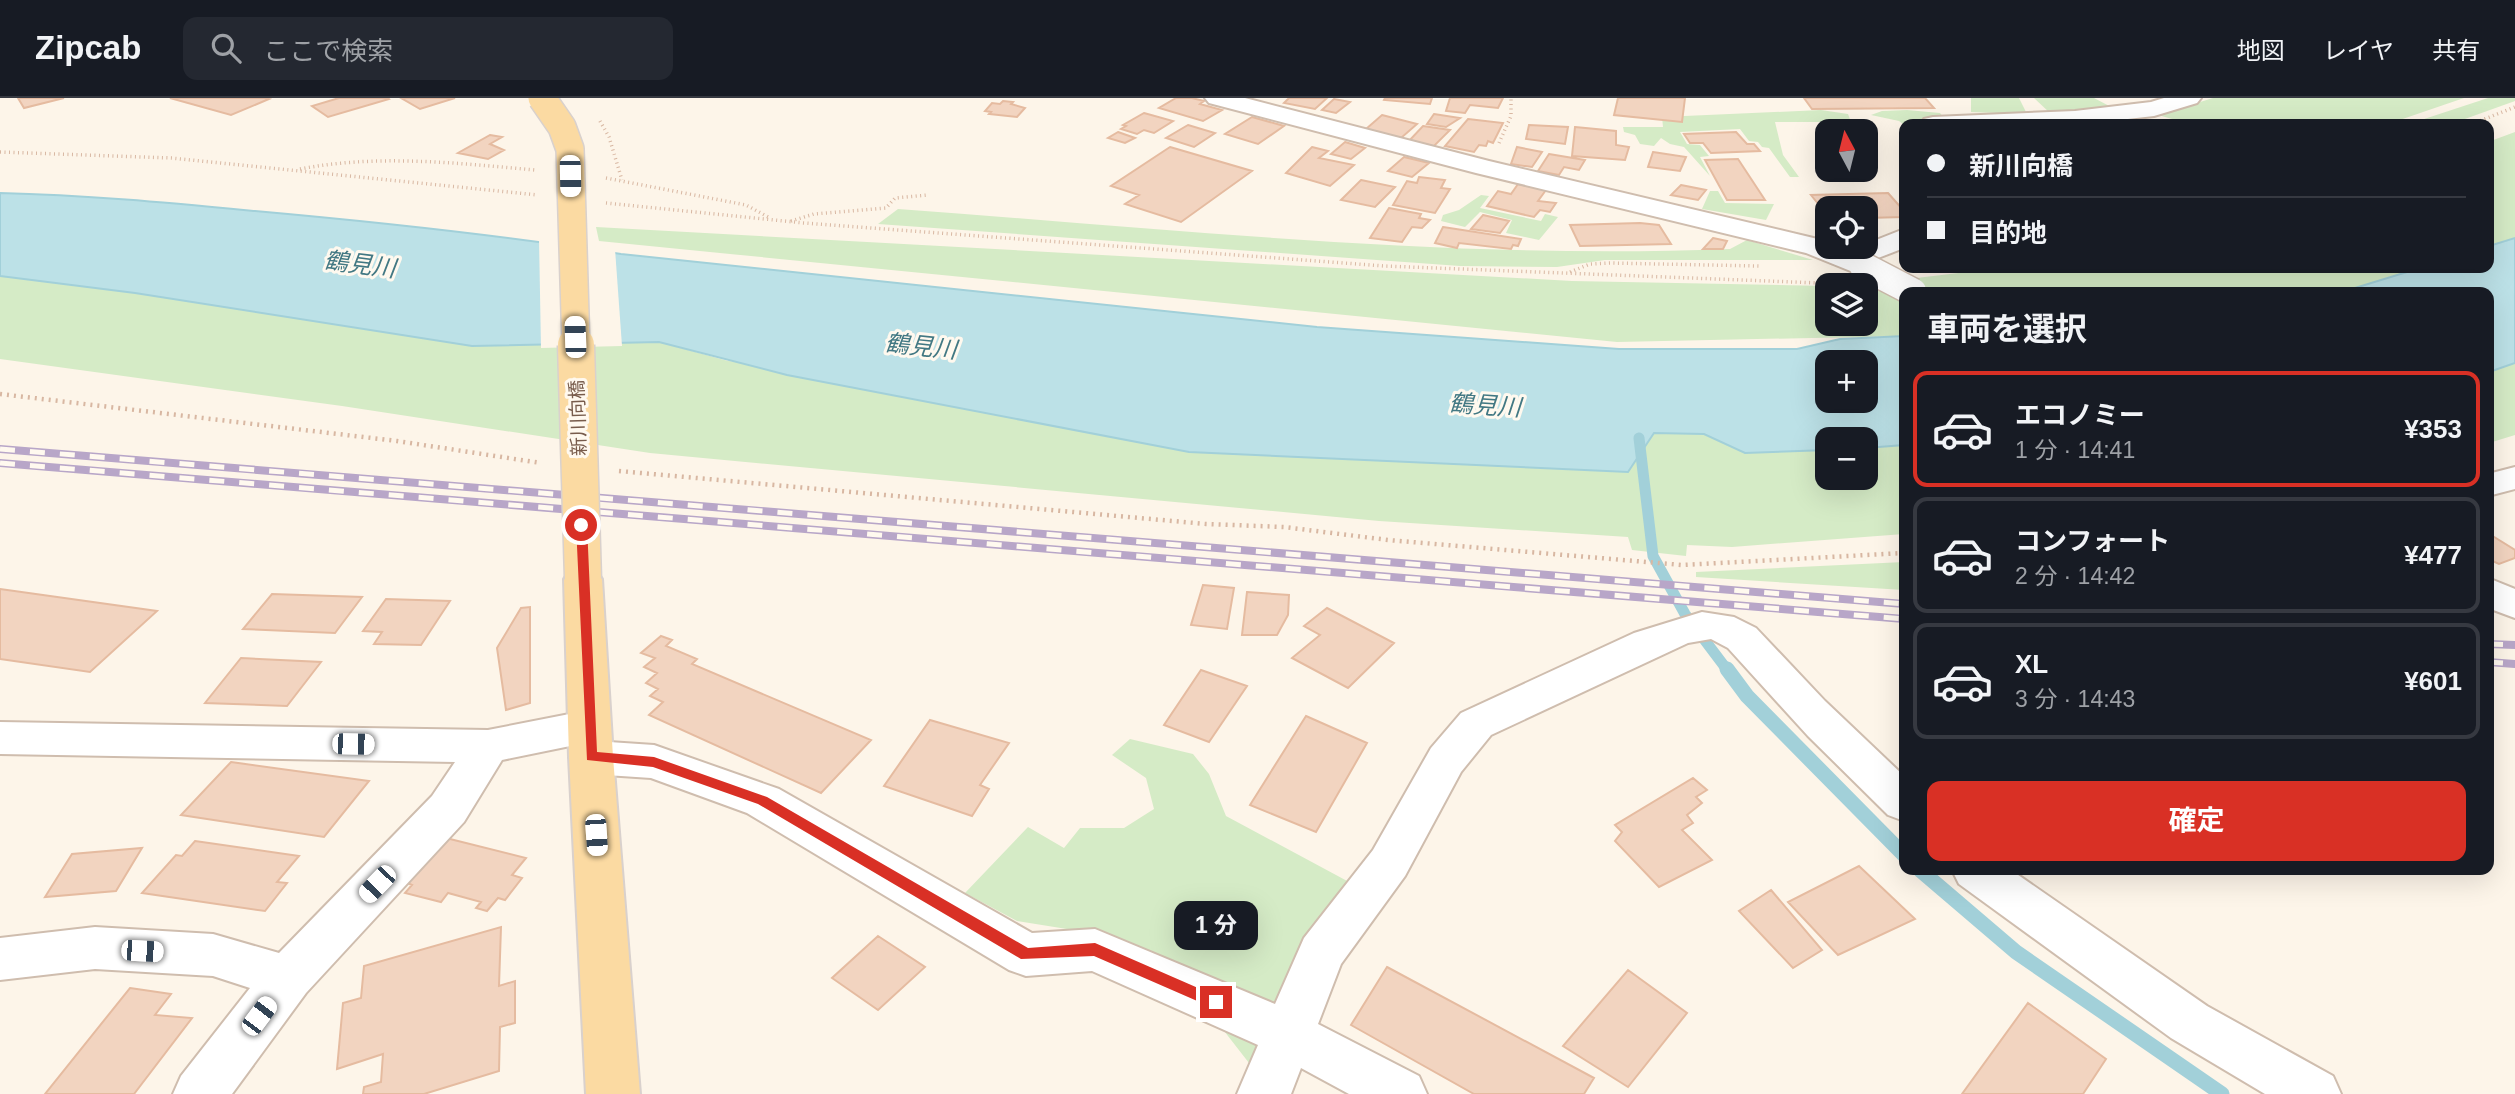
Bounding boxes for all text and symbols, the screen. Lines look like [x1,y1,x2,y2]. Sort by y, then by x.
search box [183,17,673,80]
text: Zipcab [35,29,141,66]
icon: search [207,29,245,67]
text: ここで検索 [263,36,393,66]
text: 地図 [2237,37,2285,64]
text: レイヤ [2323,37,2394,64]
text: 共有 [2432,37,2480,64]
north arrow [1815,119,1878,182]
map controls [1815,119,1878,490]
text: 新川向橋 [1969,151,2073,181]
car [560,155,581,197]
button: locate [1815,196,1878,259]
text: 目的地 [1969,218,2047,248]
water label: 鶴見川 [323,246,400,282]
button: layers [1815,273,1878,336]
text: 車両を選択 [1927,311,2087,347]
car [564,316,587,358]
water label: 鶴見川 [884,329,961,364]
button: + [1815,350,1878,413]
street label: 新川向橋 [566,380,590,456]
water label: 鶴見川 [1448,389,1525,421]
icon: car [1931,398,1994,461]
text: エコノミー [2015,400,2145,430]
text: ¥353 [2404,414,2462,444]
button: − [1815,427,1878,490]
text: 1 分 · 14:41 [2015,437,2135,463]
route start [565,509,597,541]
icon: car [1931,524,1994,587]
text: コンフォート [2015,526,2170,556]
text: ¥477 [2404,540,2462,570]
text: 2 分 · 14:42 [2015,563,2135,589]
text: XL [2015,649,2048,679]
icon: car [1931,650,1994,713]
text: ¥601 [2404,666,2462,696]
text: 3 分 · 14:43 [2015,686,2135,712]
car [332,733,375,755]
button: 確定 [1927,781,2466,861]
car [585,813,608,857]
car [355,862,400,906]
callout: 1 分 [1174,900,1258,950]
text: 1 分 [1195,912,1237,938]
car [121,939,164,963]
route end [1200,986,1232,1018]
car [238,993,281,1039]

